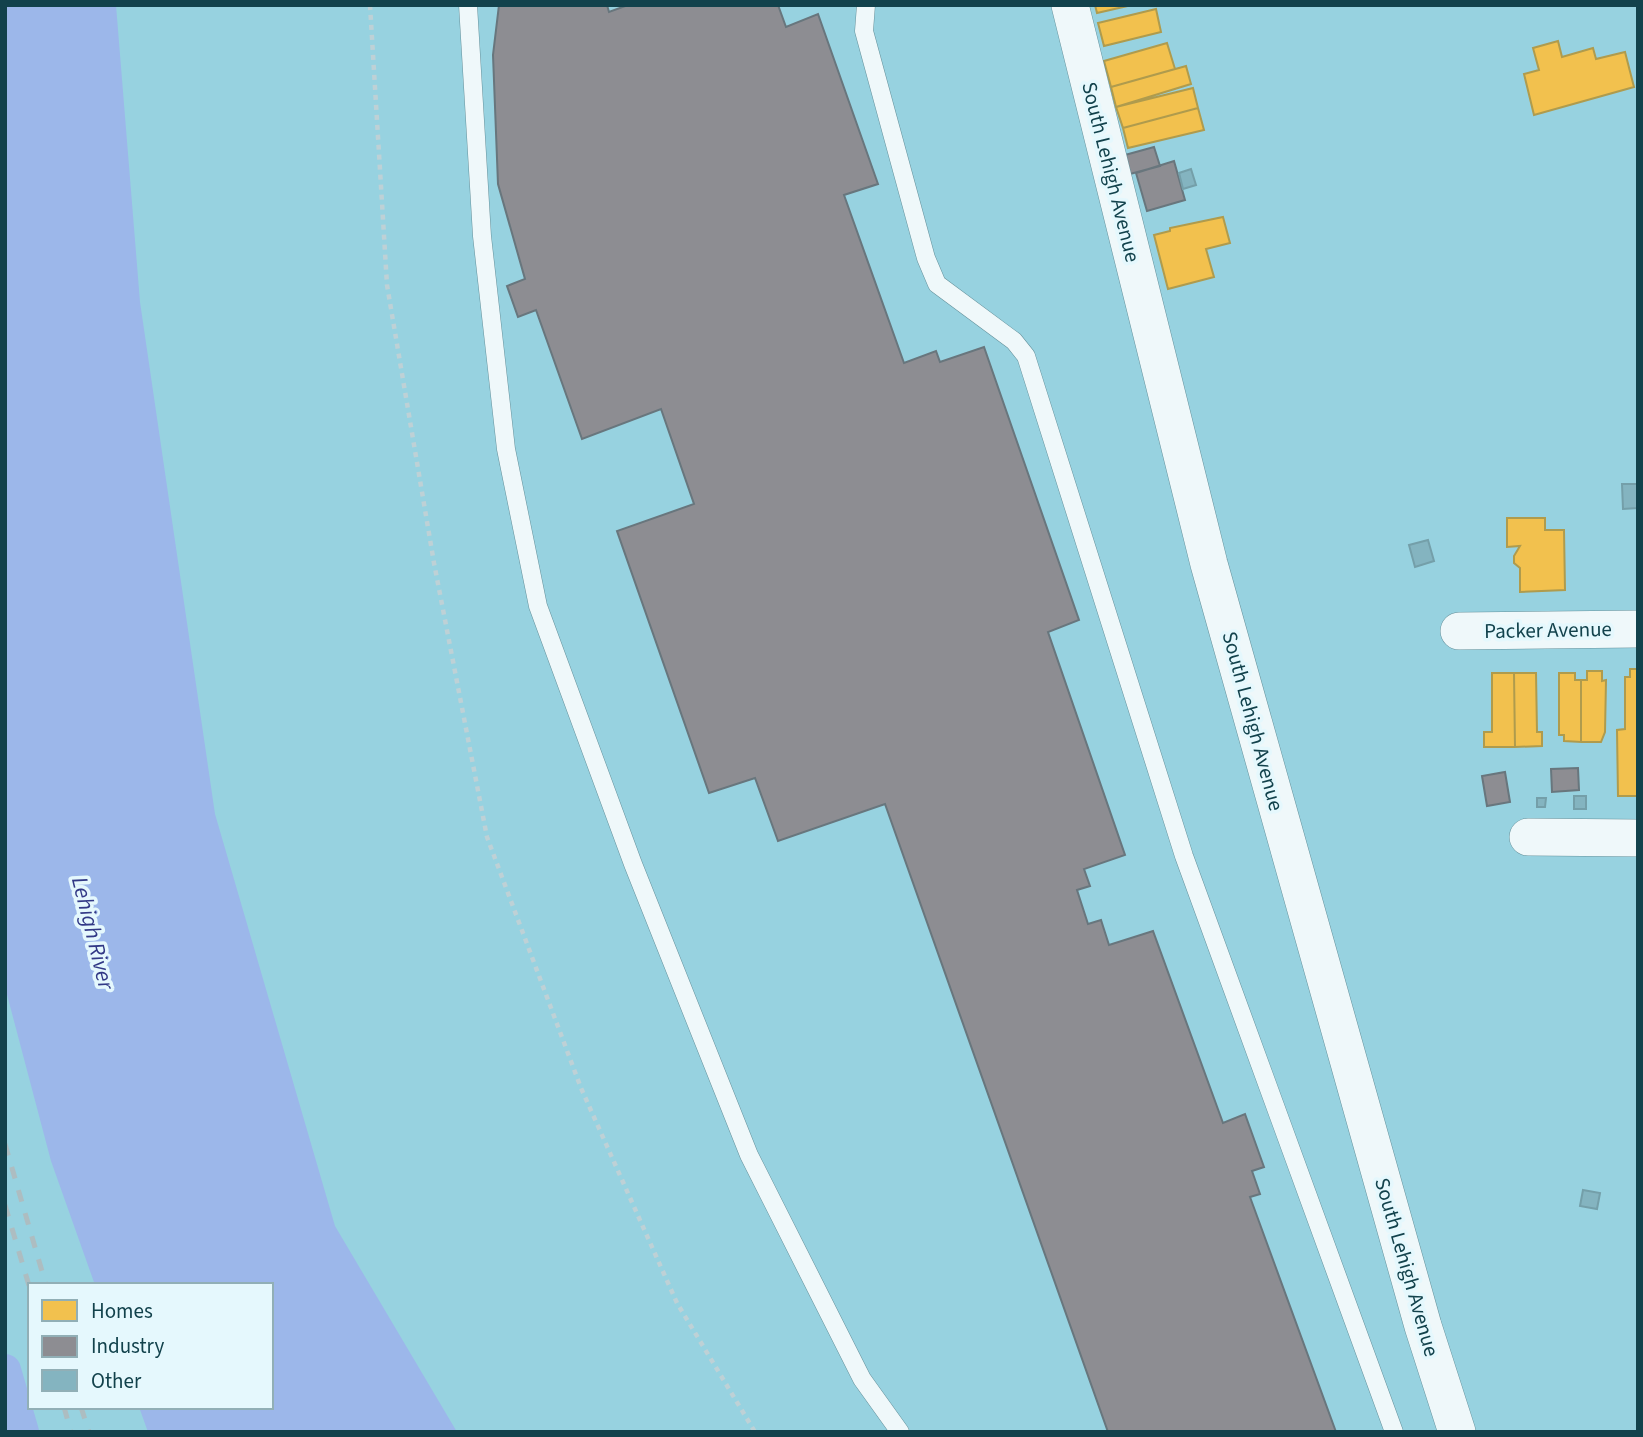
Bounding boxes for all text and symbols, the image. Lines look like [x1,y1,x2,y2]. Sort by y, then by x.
street label: South Lehigh Avenue [1074,79,1148,265]
street label: Packer Avenue [1484,614,1612,646]
street label: South Lehigh Avenue [1215,628,1291,814]
water label: Lehigh River [63,873,123,994]
street label: South Lehigh Avenue [1367,1174,1447,1360]
legend [28,1283,273,1409]
text: Homes [91,1296,153,1326]
text: Industry [91,1331,164,1361]
text: Other [91,1366,142,1396]

